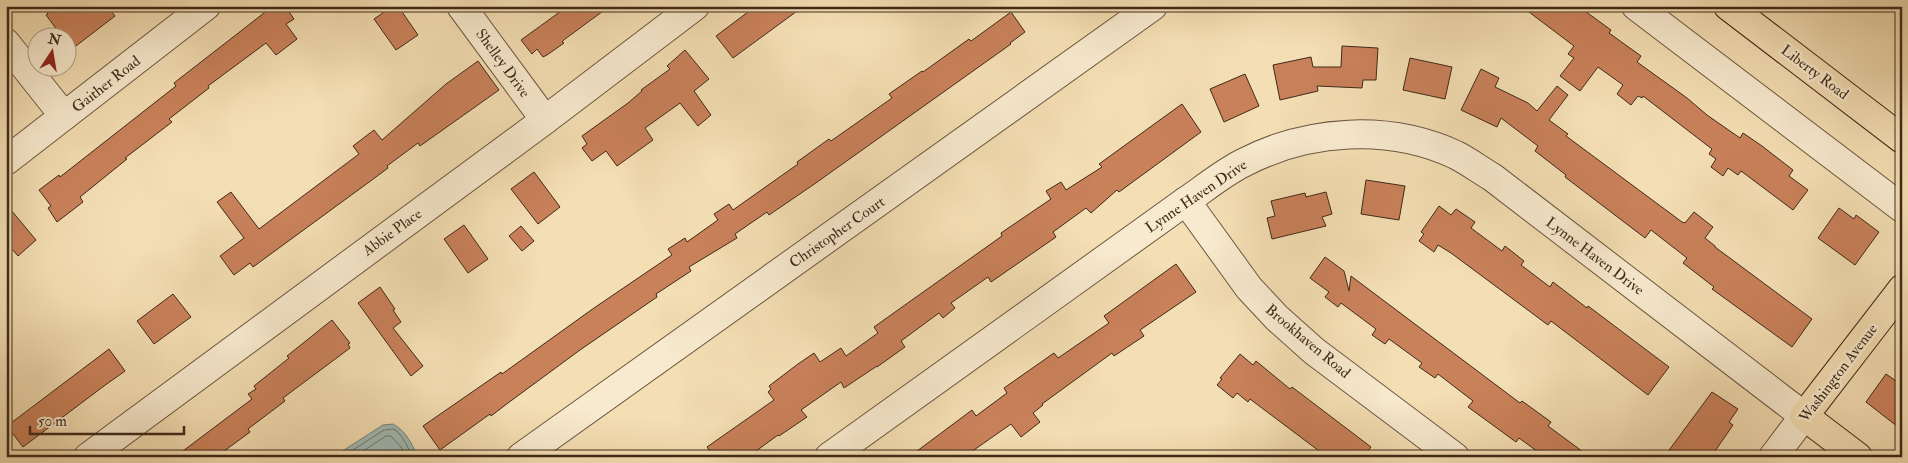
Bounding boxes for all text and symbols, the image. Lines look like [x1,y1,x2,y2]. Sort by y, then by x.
street label: Shelley Drive [471,25,534,101]
north arrow [28,28,78,78]
text: N [46,30,63,49]
street label: Liberty Road [1777,41,1853,104]
street label: Gaither Road [68,51,145,117]
street label: Lynne Haven Drive [1142,155,1251,237]
street label: Christopher Court [786,192,889,273]
street label: Abbie Place [358,205,426,261]
street label: Lynne Haven Drive [1542,213,1648,300]
street label: Brookhaven Road [1261,300,1355,383]
street label: Washington Avenue [1795,320,1882,427]
scale bar [30,403,184,435]
text: 50 m [38,412,67,431]

